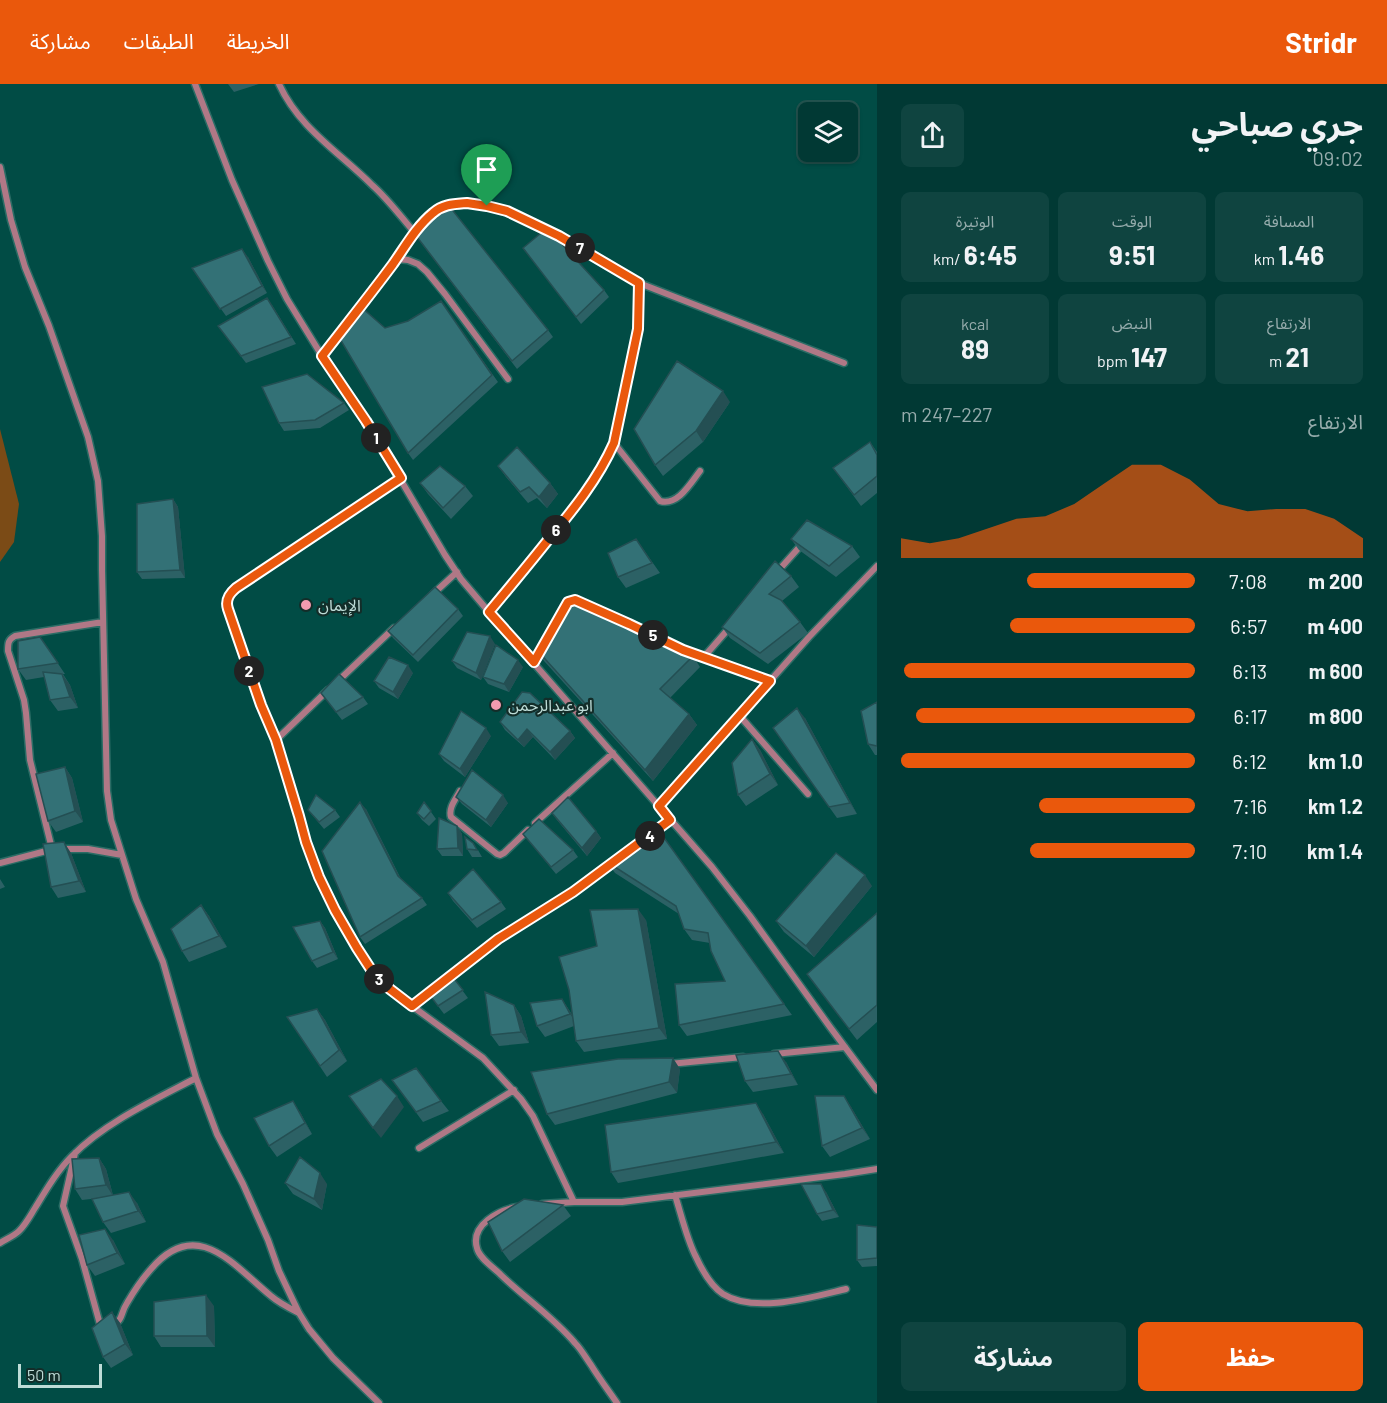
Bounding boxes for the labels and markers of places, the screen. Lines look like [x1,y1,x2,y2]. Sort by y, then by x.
pin [461,144,512,206]
pin: 7 [565,233,595,263]
pin: 1 [361,423,391,453]
pin: 6 [541,515,571,545]
place label: الإيمان [318,595,361,616]
marker: الإيمان [299,598,313,612]
pin: 5 [638,620,668,650]
pin: 2 [234,656,264,686]
place label: ابو عبدالرحمن [508,695,593,715]
marker: ابو عبدالرحمن [489,698,503,712]
pin: 4 [635,821,665,851]
pin: 3 [364,964,394,994]

